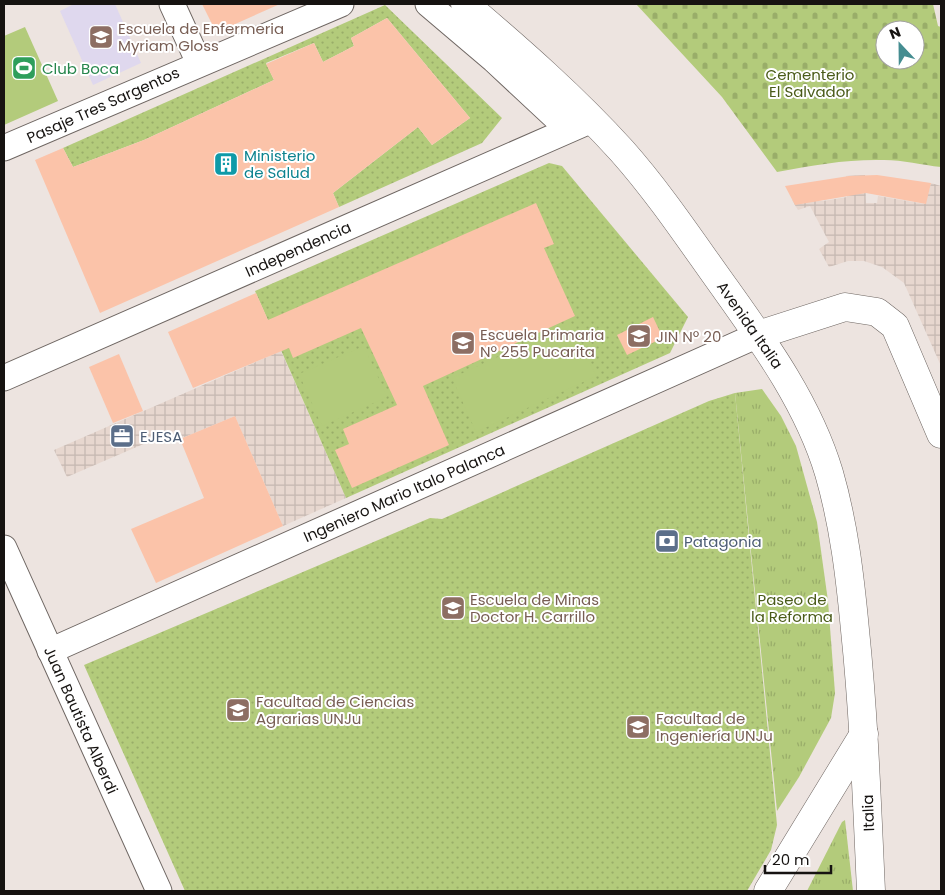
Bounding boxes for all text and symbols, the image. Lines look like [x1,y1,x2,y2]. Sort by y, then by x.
place label: Escuela de Enfermeria Myriam Gloss [118,18,284,56]
north arrow [875,20,925,70]
text: N [887,22,904,44]
school or university icon: Escuela de Enfermeria Myriam Gloss [88,24,114,50]
sports icon: Club Boca [11,55,37,81]
place label: Club Boca [42,58,119,79]
street label: Pasaje Tres Sargentos [23,62,183,148]
park label: Cementerio El Salvador [766,64,854,102]
place label: Ministerio de Salud [244,145,315,183]
building icon: Ministerio de Salud [213,151,239,177]
street label: Independencia [242,216,354,282]
street label: Avenida Italia [712,277,788,373]
school or university icon: JIN Nº 20 [626,323,652,349]
place label: Escuela Primaria Nº 255 Pucarita [480,324,604,362]
place label: JIN Nº 20 [656,326,721,347]
school or university icon: Escuela Primaria Nº 255 Pucarita [450,330,476,356]
office icon: EJESA [109,423,135,449]
place label: EJESA [140,426,182,447]
street label: Ingeniero Mario Italo Palanca [300,439,508,547]
bank icon: Patagonia [654,528,680,554]
place label: Patagonia [684,531,762,552]
place label: Escuela de Minas Doctor H. Carrillo [470,589,599,627]
park label: Paseo de la Reforma [751,589,833,627]
school or university icon: Escuela de Minas Doctor H. Carrillo [440,595,466,621]
street label: Juan Bautista Alberdi [39,643,123,797]
place label: Facultad de Ciencias Agrarias UNJu [256,691,414,729]
school or university icon: Facultad de Ciencias Agrarias UNJu [225,697,251,723]
place label: Facultad de Ingeniería UNJu [656,708,773,746]
school or university icon: Facultad de Ingeniería UNJu [625,714,651,740]
street label: Italia [857,794,879,832]
scale bar [765,842,831,874]
text: 20 m [772,849,810,870]

